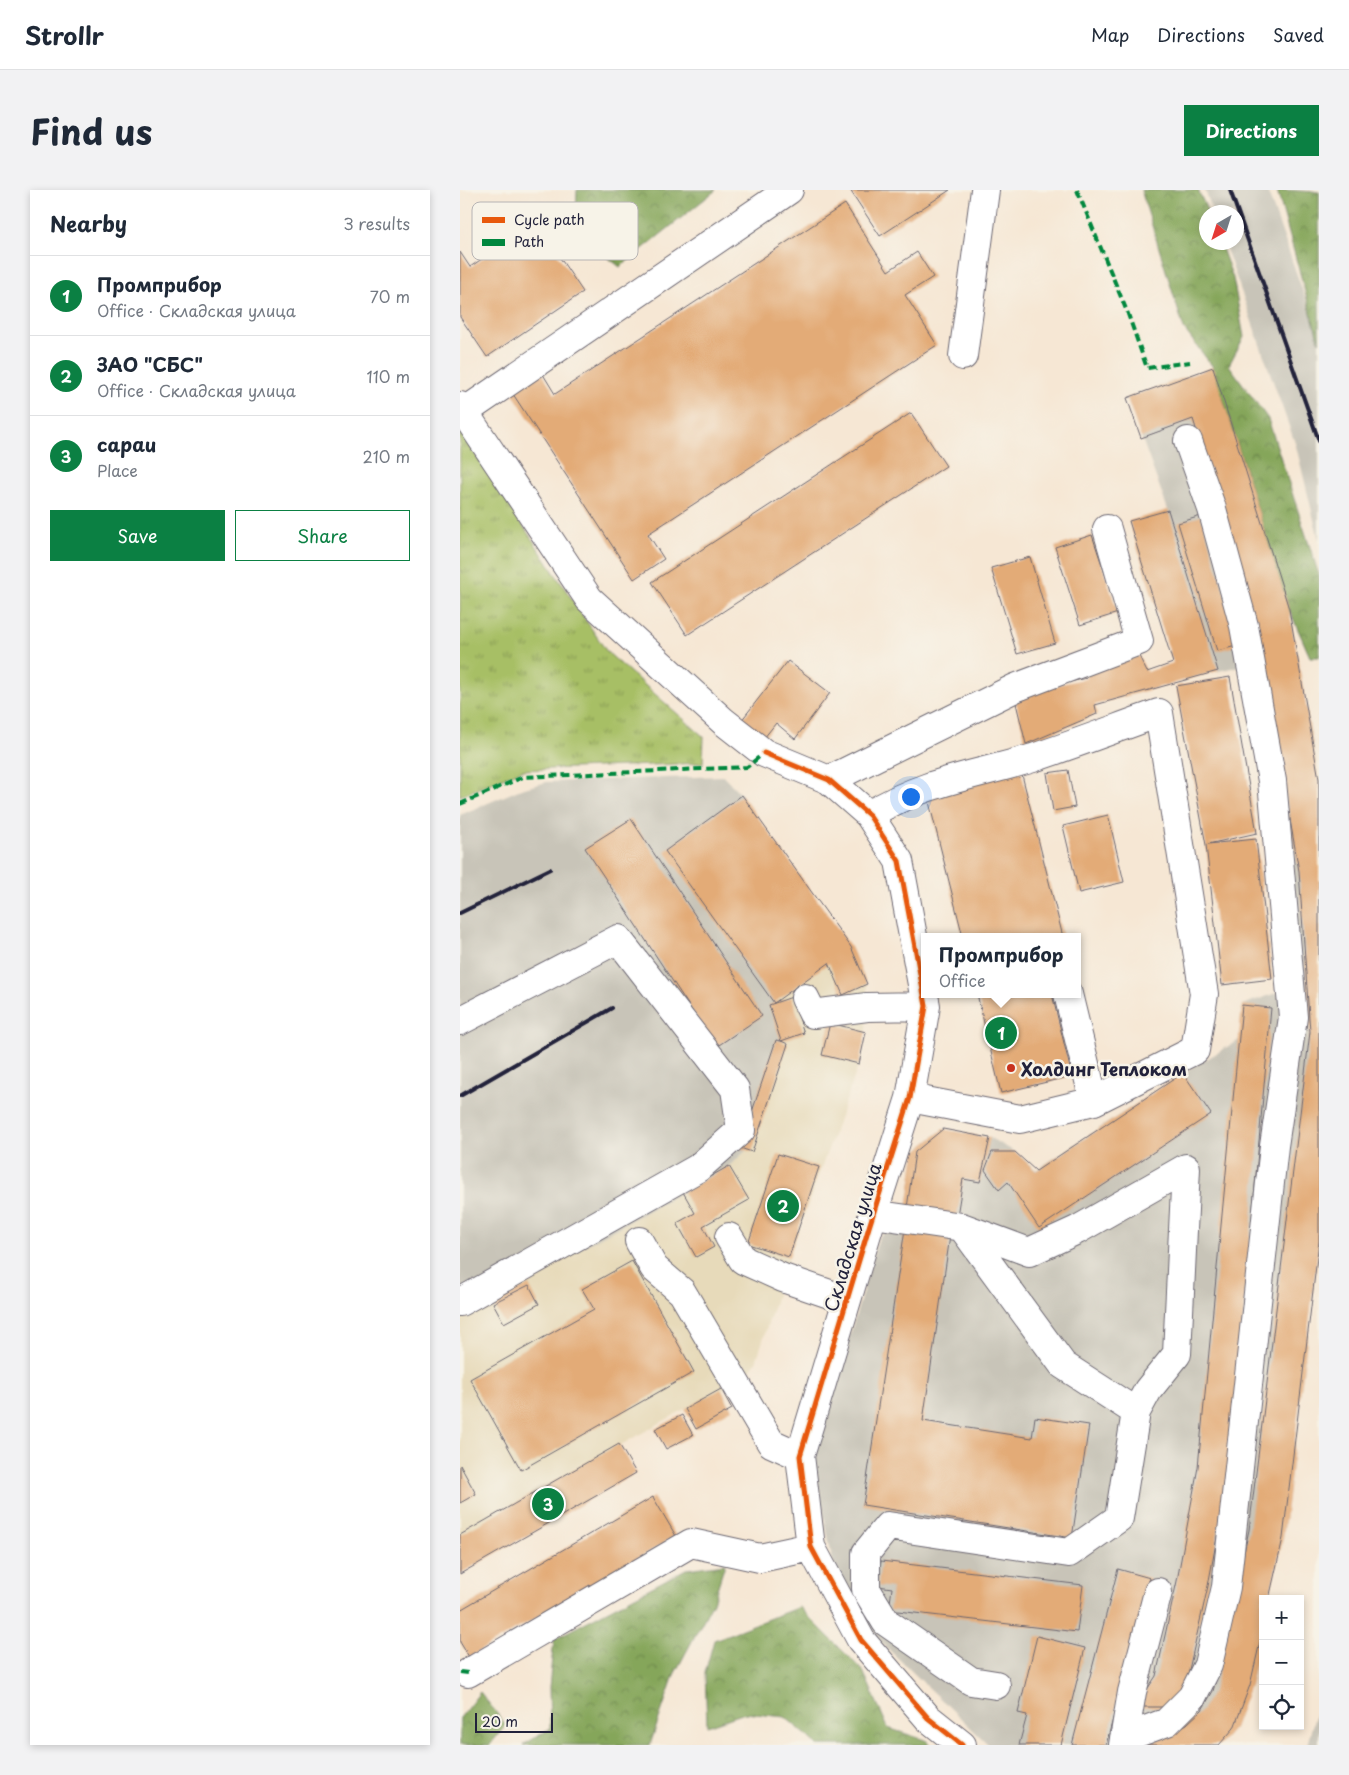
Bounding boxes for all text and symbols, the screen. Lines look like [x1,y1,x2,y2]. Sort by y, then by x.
text: Strollr [25,17,104,53]
text: Map [1091,21,1129,48]
text: Directions [1157,21,1245,48]
text: Saved [1273,21,1324,48]
text: Find us [30,104,152,157]
button: Directions [1184,105,1319,156]
legend [472,202,638,260]
north arrow [1199,205,1244,250]
text: Nearby [50,207,127,239]
text: Cycle path [514,209,585,230]
text: 3 results [343,211,410,235]
text: Path [514,231,544,252]
text: Промприбор [97,270,222,298]
text: 1 [62,284,70,308]
text: 70 m [370,284,410,308]
text: Office · Складская улица [97,298,296,322]
text: ЗАО "СБС" [97,350,203,378]
text: 2 [60,364,72,388]
text: 110 m [367,364,410,388]
text: Office · Складская улица [97,378,296,402]
text: сараи [97,430,156,458]
text: 3 [61,444,71,468]
text: 210 m [362,444,410,468]
text: Place [97,458,138,482]
button: Save [50,510,225,561]
button: Share [235,510,410,561]
your location [898,784,924,810]
popup [921,933,1081,998]
text: Промприбор [939,940,1063,968]
text: Office [939,968,985,992]
pin: 1 [985,1014,1017,1052]
place label: Холдинг Теплоком [1021,1055,1187,1082]
marker: Холдинг Теплоком [1005,1062,1017,1074]
street label: Складская улица [817,1159,888,1315]
pin: 2 [767,1187,799,1225]
pin: 3 [532,1485,564,1523]
map controls [1259,1595,1304,1730]
button: + [1259,1595,1304,1640]
button: − [1259,1640,1304,1685]
button: locate [1259,1685,1304,1730]
scale bar [475,1710,552,1733]
text: 20 m [482,1711,518,1732]

